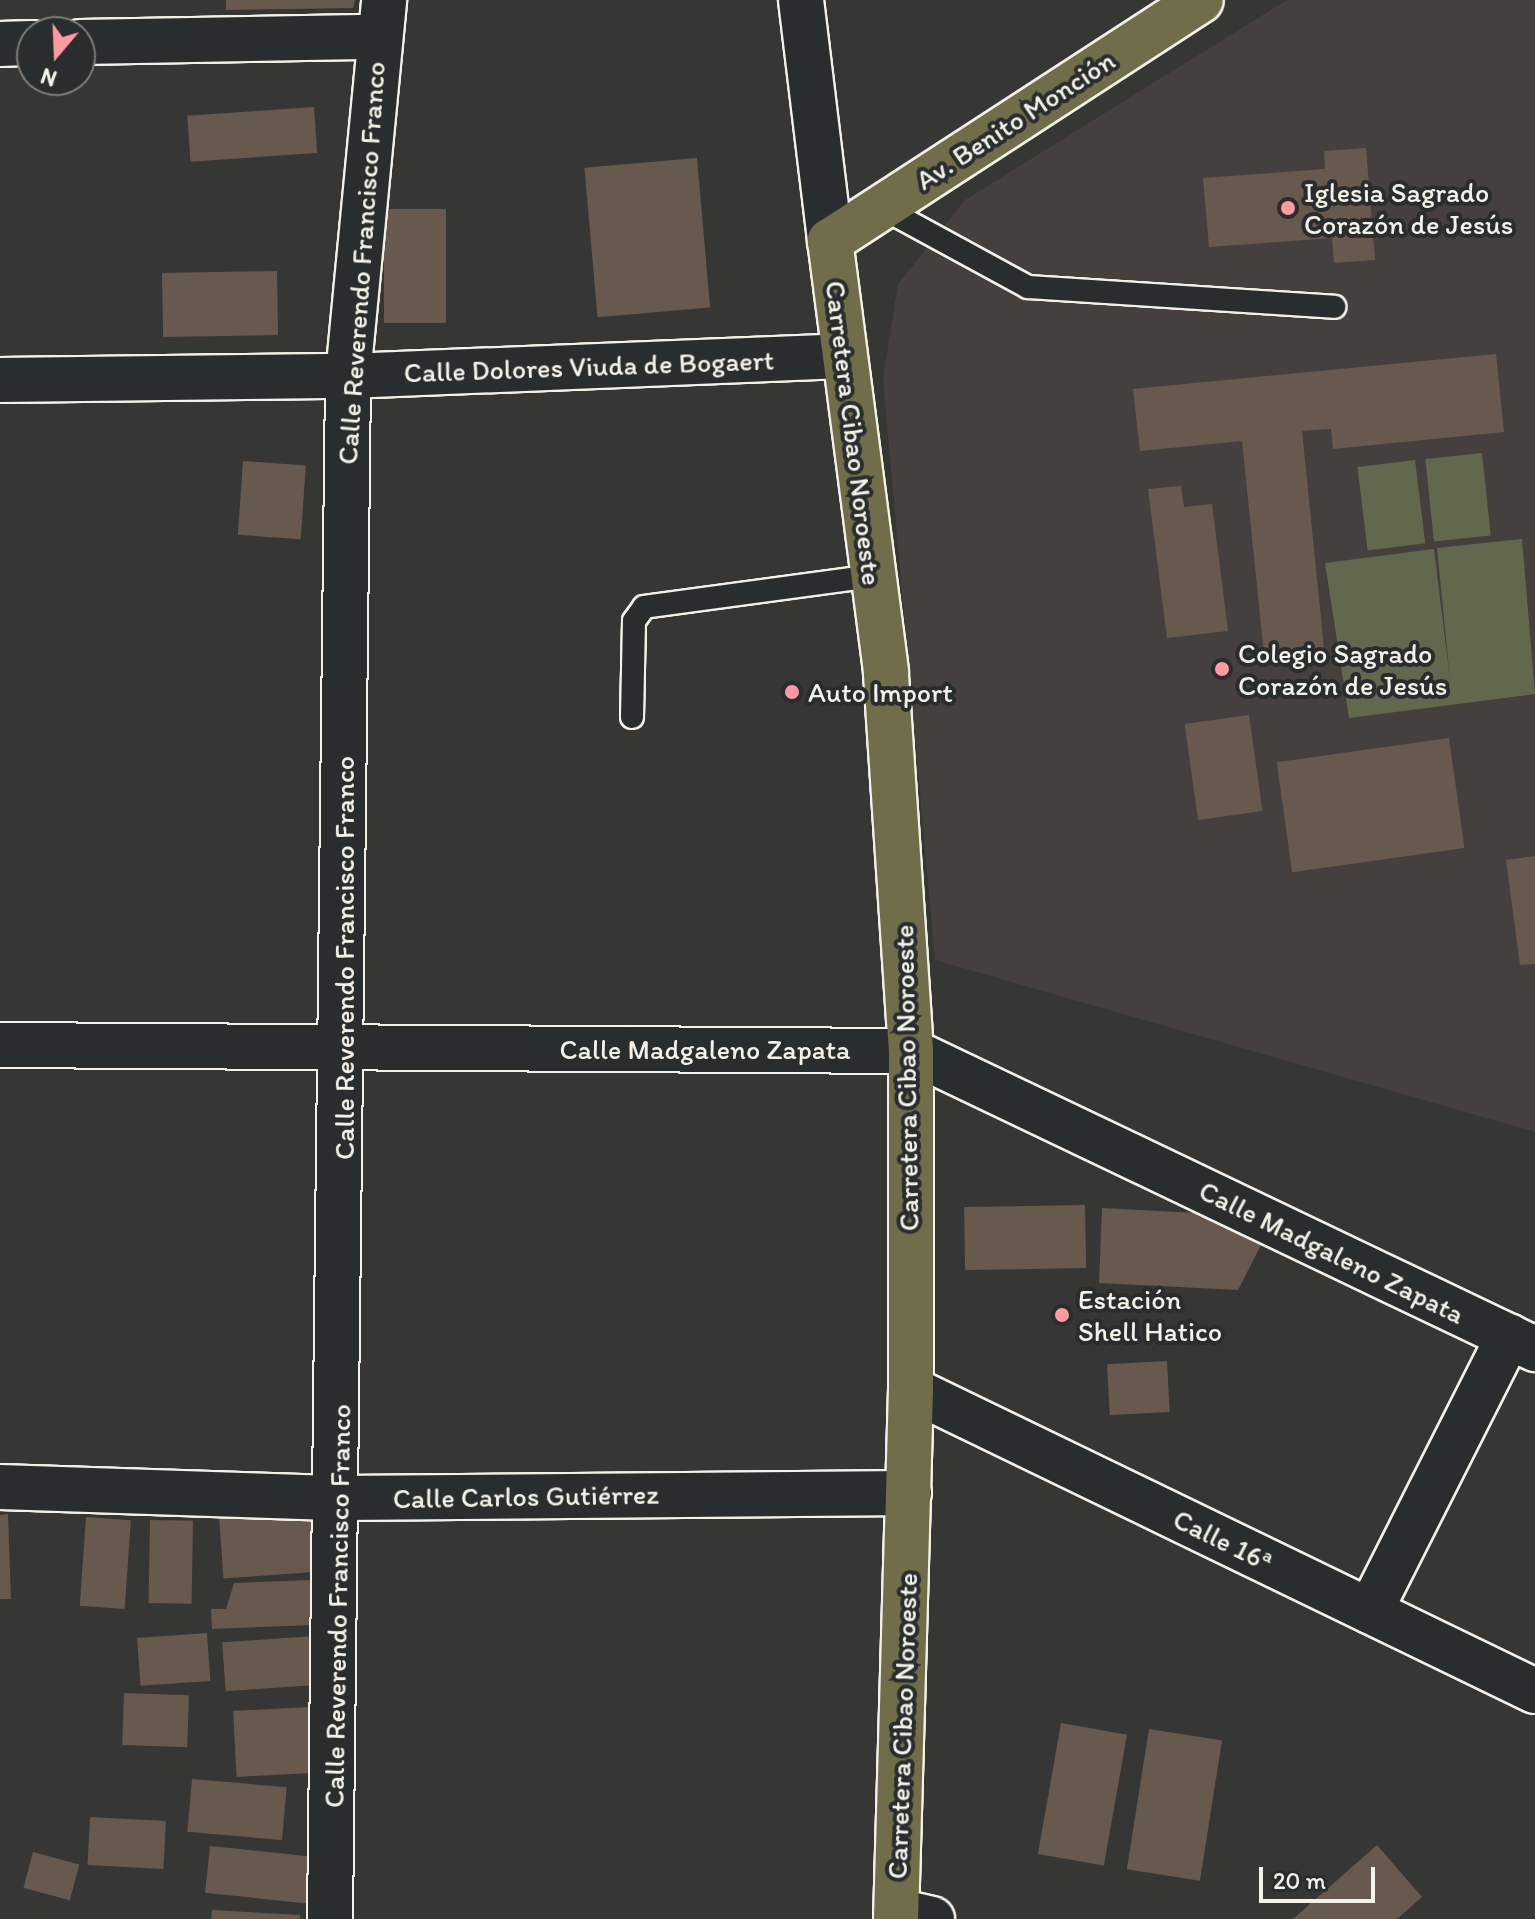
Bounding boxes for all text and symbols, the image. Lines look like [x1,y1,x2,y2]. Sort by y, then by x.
north arrow [16,16,96,96]
street label: Av. Benito Monción [909,43,1121,197]
street label: Calle Reverendo Francisco Franco [330,61,392,465]
text: N [37,62,60,92]
place label: Iglesia Sagrado Corazón de Jesús [1304,175,1513,241]
marker: Iglesia Sagrado Corazón de Jesús [1279,199,1297,217]
street label: Carretera Cibao Noroeste [819,279,889,587]
street label: Calle Dolores Viuda de Bogaert [403,343,775,389]
place label: Colegio Sagrado Corazón de Jesús [1238,636,1447,702]
marker: Colegio Sagrado Corazón de Jesús [1213,660,1231,678]
place label: Auto Import [808,675,956,709]
marker: Auto Import [783,683,801,701]
street label: Calle Reverendo Francisco Franco [327,756,361,1160]
street label: Carretera Cibao Noroeste [887,925,925,1231]
street label: Calle Madgaleno Zapata [560,1032,850,1066]
street label: Calle Madgaleno Zapata [1194,1173,1470,1331]
place label: Estación Shell Hatico [1078,1282,1223,1348]
marker: Estación Shell Hatico [1053,1306,1071,1324]
street label: Calle Reverendo Francisco Franco [317,1404,357,1808]
street label: Calle Carlos Gutiérrez [392,1477,660,1515]
street label: Calle 16ª [1168,1502,1278,1578]
street label: Carretera Cibao Noroeste [880,1572,924,1880]
scale bar [1263,1851,1379,1901]
text: 20 m [1273,1866,1326,1895]

